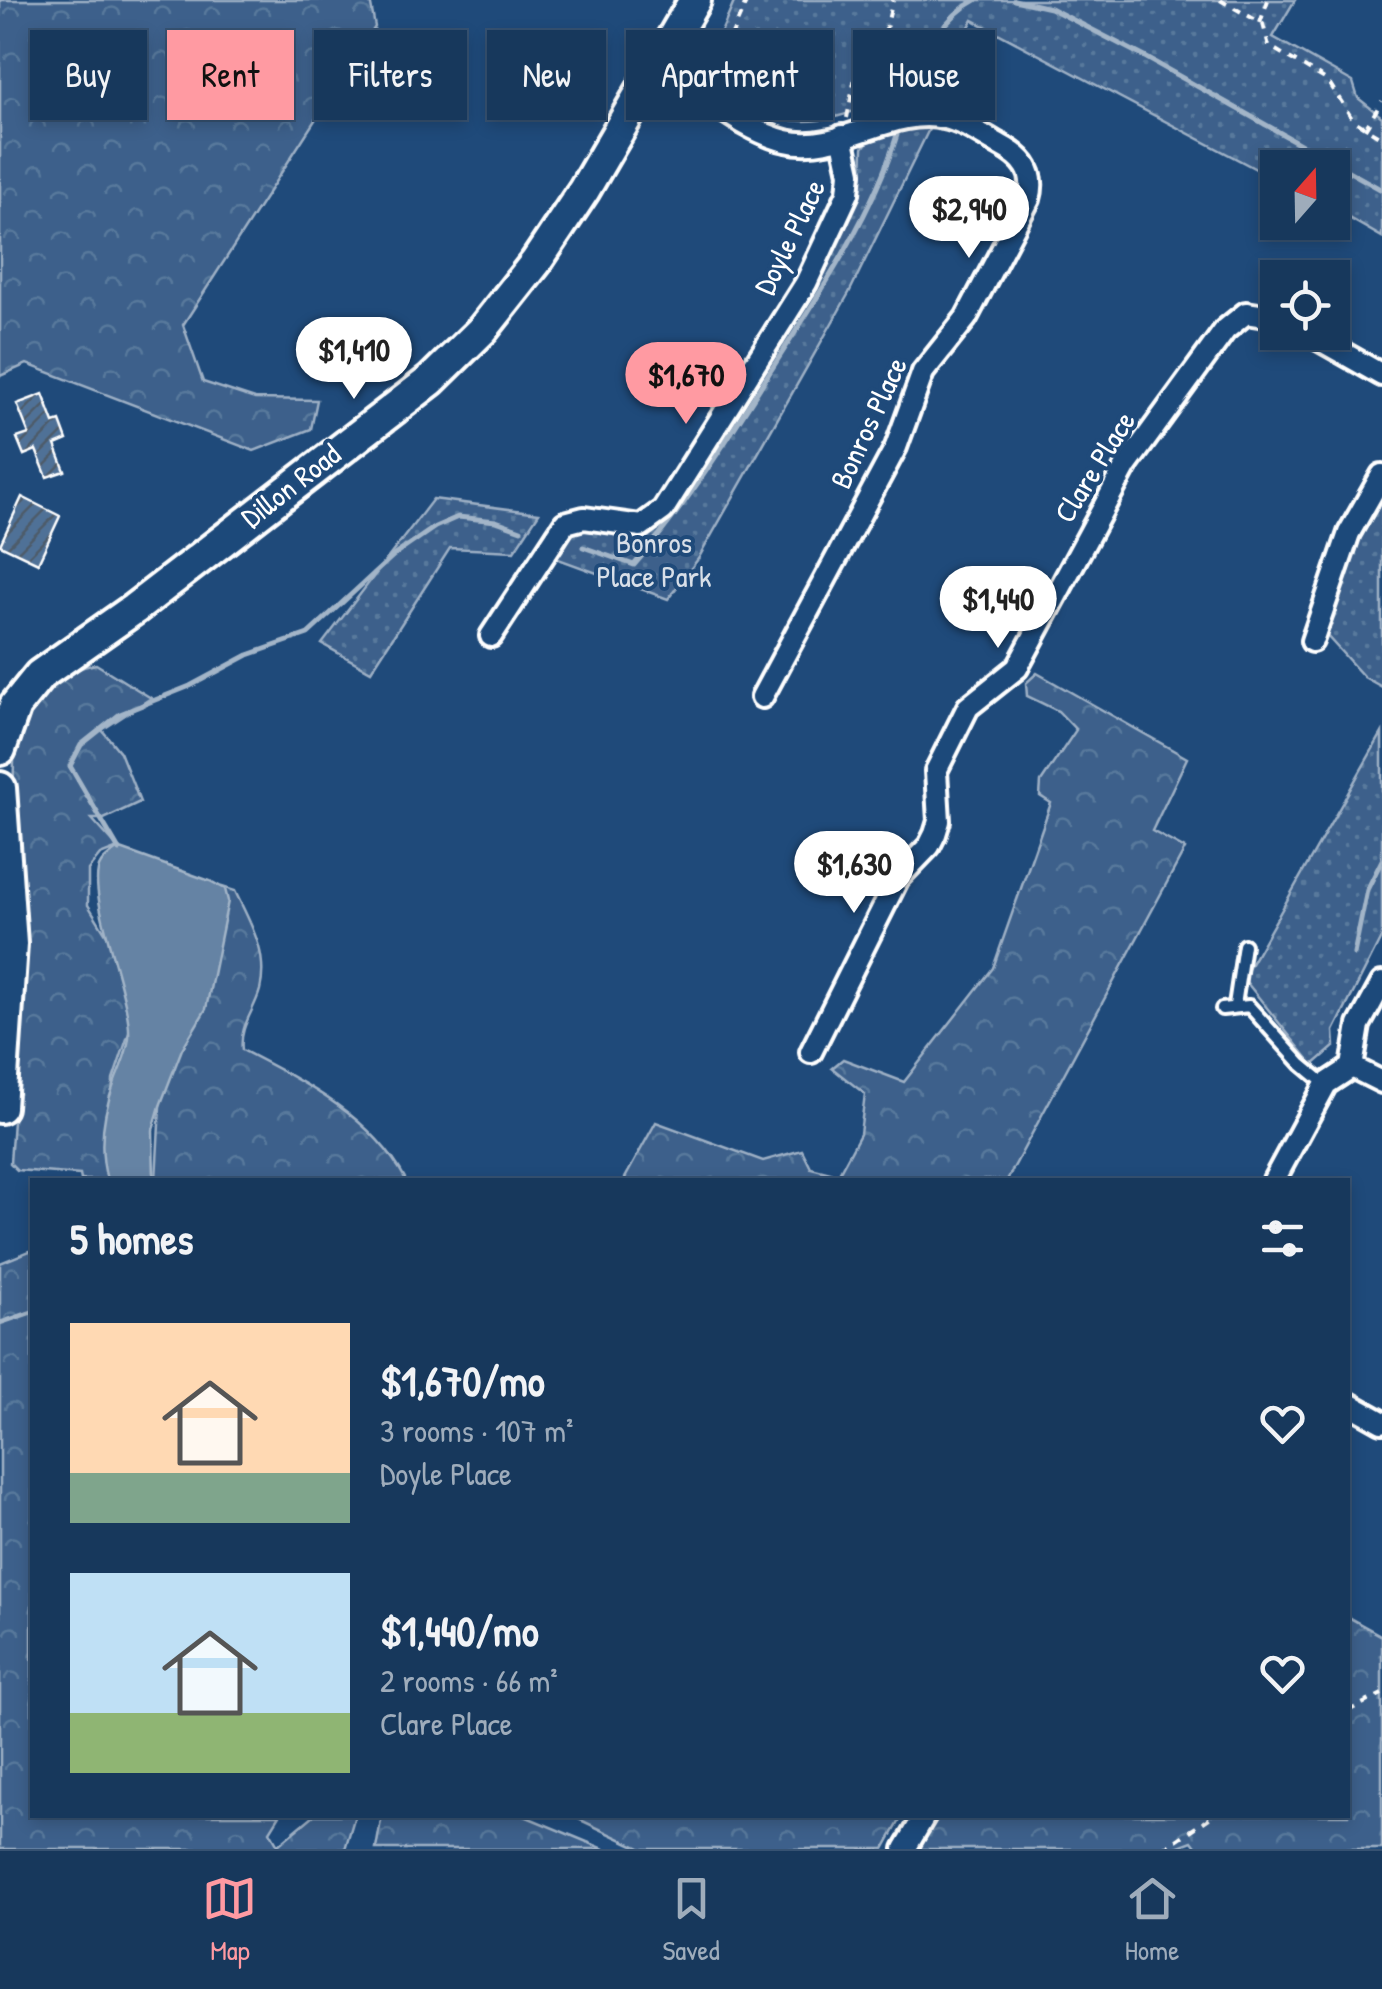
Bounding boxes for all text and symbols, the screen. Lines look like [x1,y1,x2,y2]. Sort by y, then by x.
chip: Buy [30,30,147,120]
chip: Rent [167,30,294,120]
chip: Filters [314,30,467,120]
chip: New [487,30,606,120]
chip: Apartment [626,30,833,120]
chip: House [853,30,995,120]
north arrow [1260,150,1350,240]
map controls [1260,150,1350,350]
street label: Doyle Place [744,172,834,301]
pin: $2,940 [888,176,1050,261]
text: $2,940 [931,187,1007,230]
button: locate [1260,260,1350,350]
pin: $1,410 [273,317,435,402]
text: $1,410 [318,328,390,371]
pin: $1,670 [605,342,767,427]
street label: Bonros Place [820,350,916,495]
text: $1,670 [647,353,725,396]
street label: Clare Place [1044,403,1144,530]
street label: Dillon Road [233,434,348,537]
park label: Bonros Place Park [597,522,711,596]
pin: $1,440 [917,566,1079,651]
text: $1,440 [962,577,1034,620]
pin: $1,630 [773,831,935,916]
text: $1,630 [816,842,892,885]
text: 5 homes [70,1210,193,1267]
icon: filters [1255,1211,1310,1266]
text: $1,670/mo [380,1352,545,1409]
icon: home [150,1363,270,1483]
icon: heart [1255,1396,1310,1451]
text: 3 rooms · 107 m² [380,1409,573,1452]
text: Doyle Place [380,1452,512,1495]
text: $1,440/mo [380,1602,539,1659]
icon: home [150,1613,270,1733]
icon: heart [1255,1646,1310,1701]
text: 2 rooms · 66 m² [380,1659,558,1702]
text: Clare Place [380,1702,513,1745]
tab: Map [202,1871,257,1969]
tab: Saved [662,1871,720,1969]
tab: Home [1125,1871,1180,1969]

